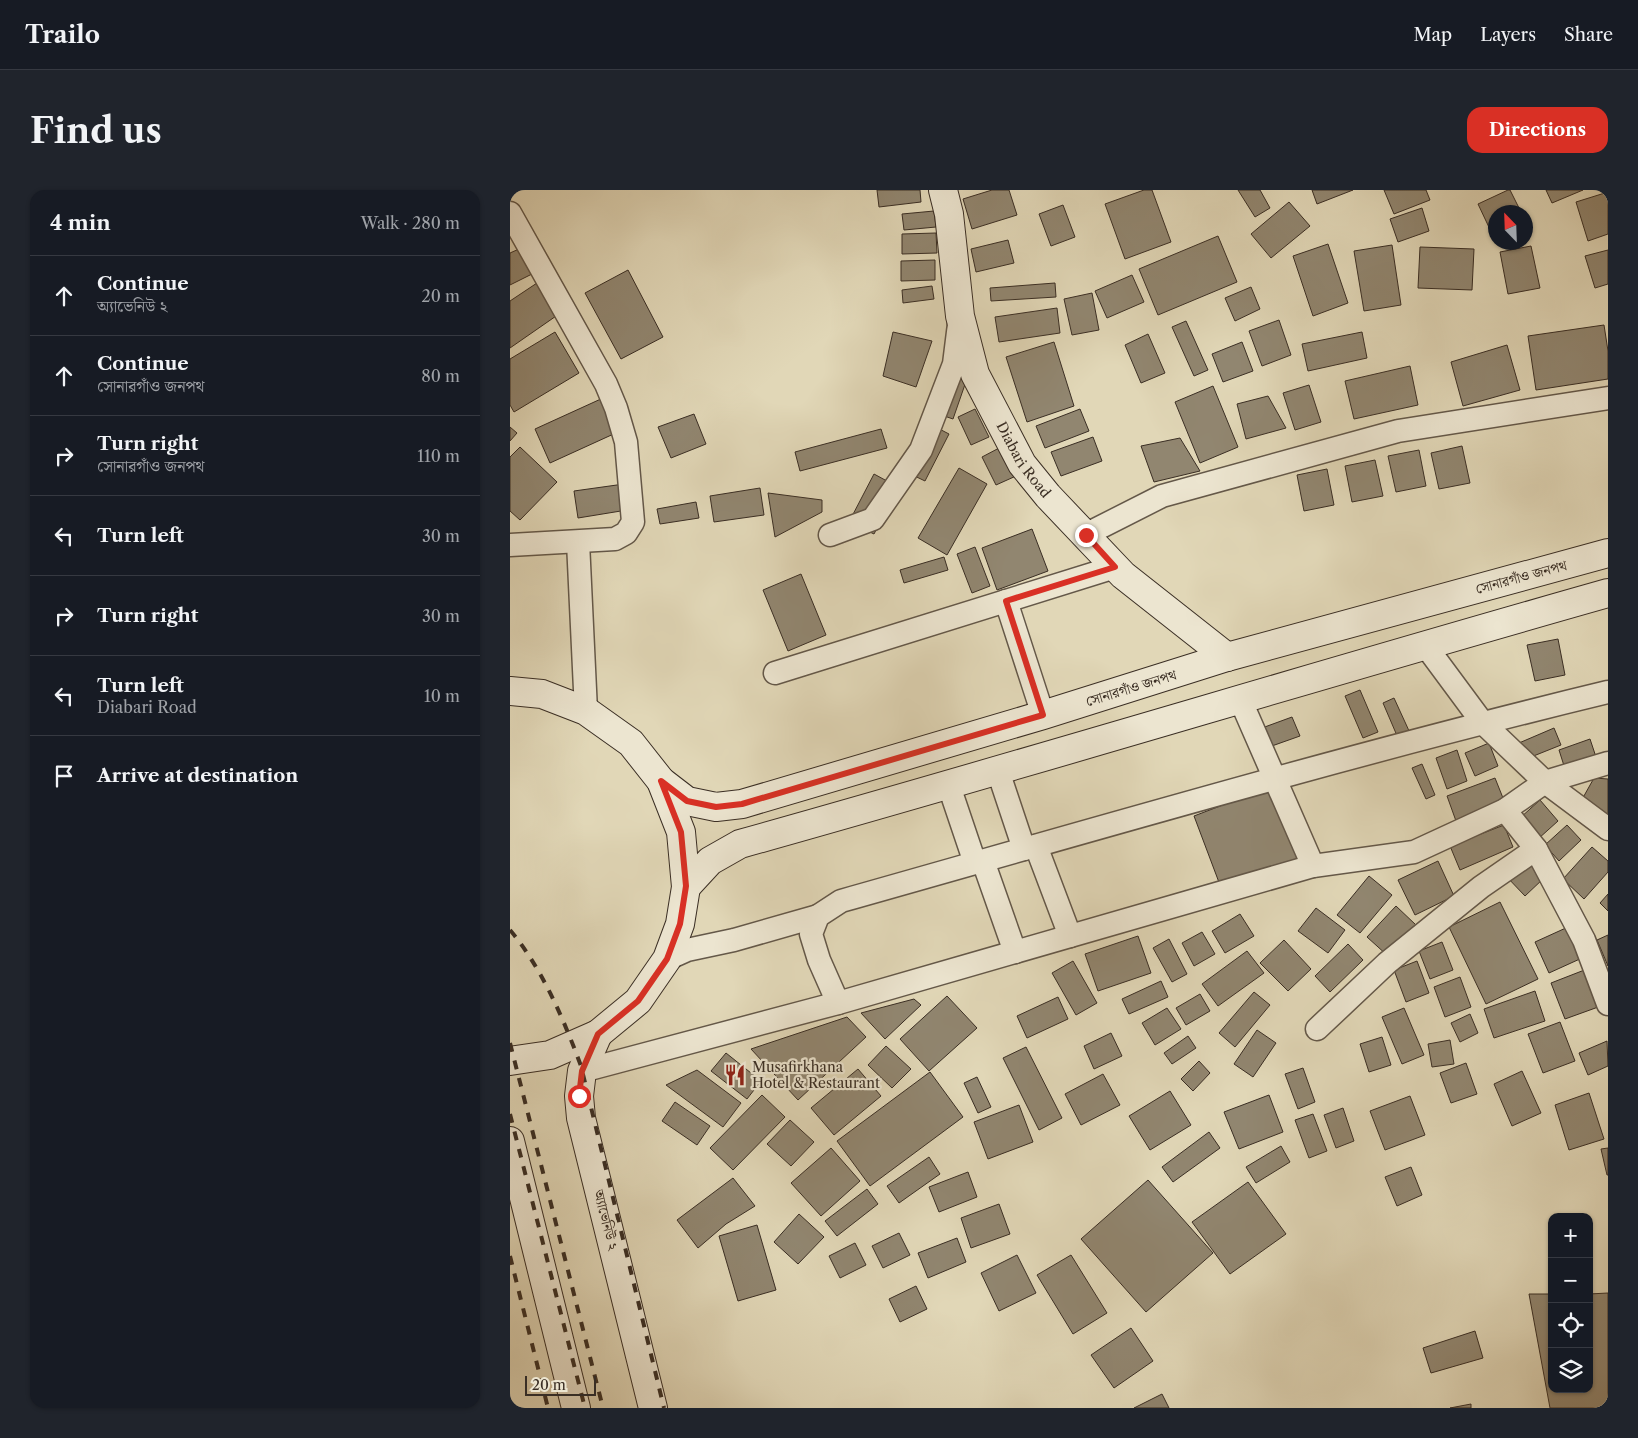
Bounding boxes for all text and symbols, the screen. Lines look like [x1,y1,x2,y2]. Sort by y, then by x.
text: Trailo [25,20,100,49]
text: Map [1414,24,1452,46]
text: Layers [1480,24,1536,46]
text: Share [1564,24,1613,46]
button: Directions [1467,107,1608,153]
text: Find us [30,109,162,152]
north arrow [1488,205,1533,250]
text: 4 min [50,210,111,235]
text: Walk · 280 m [361,213,460,233]
text: Continue [97,272,189,295]
icon: ahead [50,282,78,310]
text: 20 m [421,286,460,306]
text: অ্যাভেনিউ ২ [97,296,167,316]
text: Continue [97,352,189,375]
icon: ahead [50,362,78,390]
text: 80 m [421,366,460,386]
text: সোনারগাঁও জনপথ [97,376,204,396]
street label: Diabari Road [993,419,1055,502]
text: Turn right [97,432,198,455]
icon: right [50,442,78,470]
text: 110 m [417,446,460,466]
text: সোনারগাঁও জনপথ [97,456,204,476]
icon: left [50,522,78,550]
text: Turn left [97,524,184,547]
route end [1075,524,1098,547]
text: 30 m [422,526,460,546]
street label: সোনারগাঁও জনপথ [1473,556,1570,598]
icon: right [50,602,78,630]
text: Turn right [97,604,198,627]
text: 30 m [422,606,460,626]
street label: সোনারগাঁও জনপথ [1083,665,1180,710]
text: Turn left [97,674,184,697]
icon: left [50,682,78,710]
text: 10 m [424,686,460,706]
text: Diabari Road [97,697,197,717]
icon: arrive [50,762,78,790]
text: Arrive at destination [97,764,298,787]
place label: Musafirkhana Hotel & Restaurant [752,1058,880,1092]
restaurant icon: Musafirkhana Hotel & Restaurant [722,1062,748,1088]
route start [568,1085,591,1108]
street label: অ্যাভেনিউ ২ [590,1187,622,1253]
map controls [1548,1213,1593,1393]
button: + [1548,1213,1593,1258]
button: − [1548,1258,1593,1303]
button: locate [1548,1303,1593,1348]
button: layers [1548,1348,1593,1393]
scale bar [525,1373,596,1396]
text: 20 m [532,1376,566,1394]

